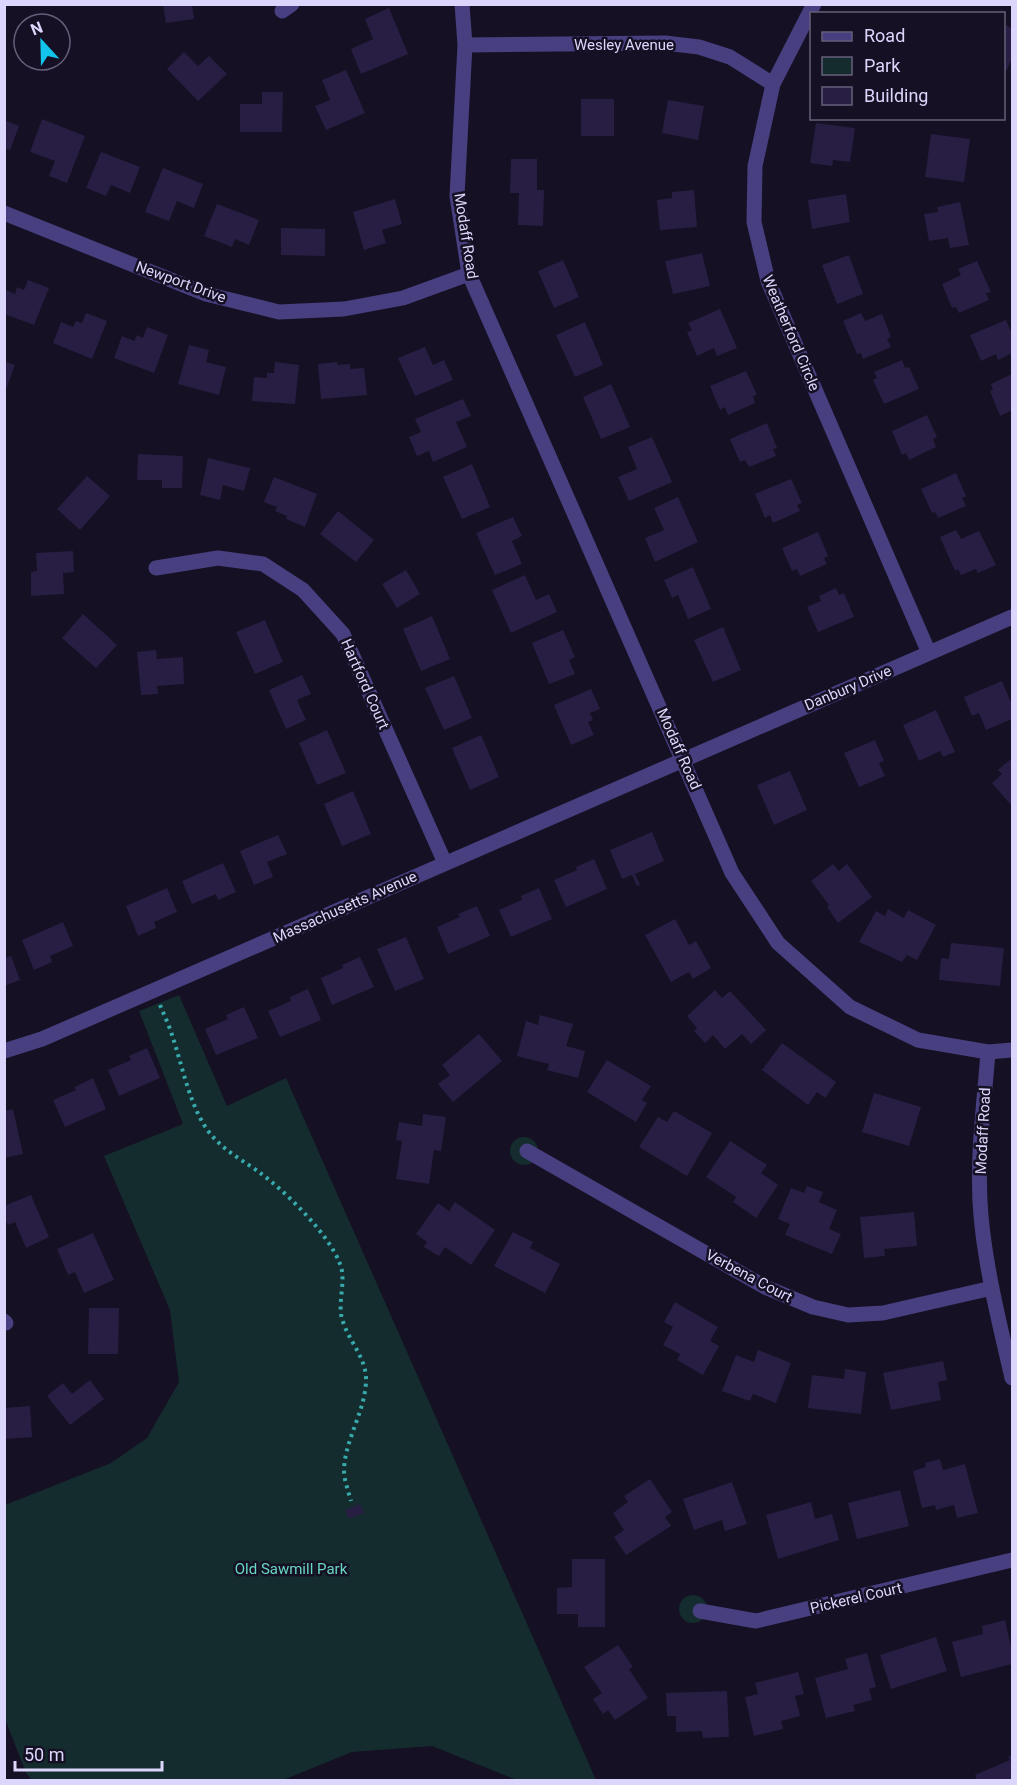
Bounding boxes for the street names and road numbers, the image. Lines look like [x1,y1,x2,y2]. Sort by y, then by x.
street label: Wesley Avenue [574,36,674,54]
street label: Modaff Road [450,192,482,280]
street label: Newport Drive [133,257,229,307]
street label: Weatherford Circle [758,272,824,394]
street label: Hartford Court [337,636,393,732]
street label: Danbury Drive [802,662,894,714]
street label: Modaff Road [653,706,705,792]
street label: Massachusetts Avenue [270,867,420,947]
street label: Modaff Road [972,1087,994,1175]
street label: Verbena Court [703,1246,796,1306]
street label: Pickerel Court [808,1579,904,1617]

